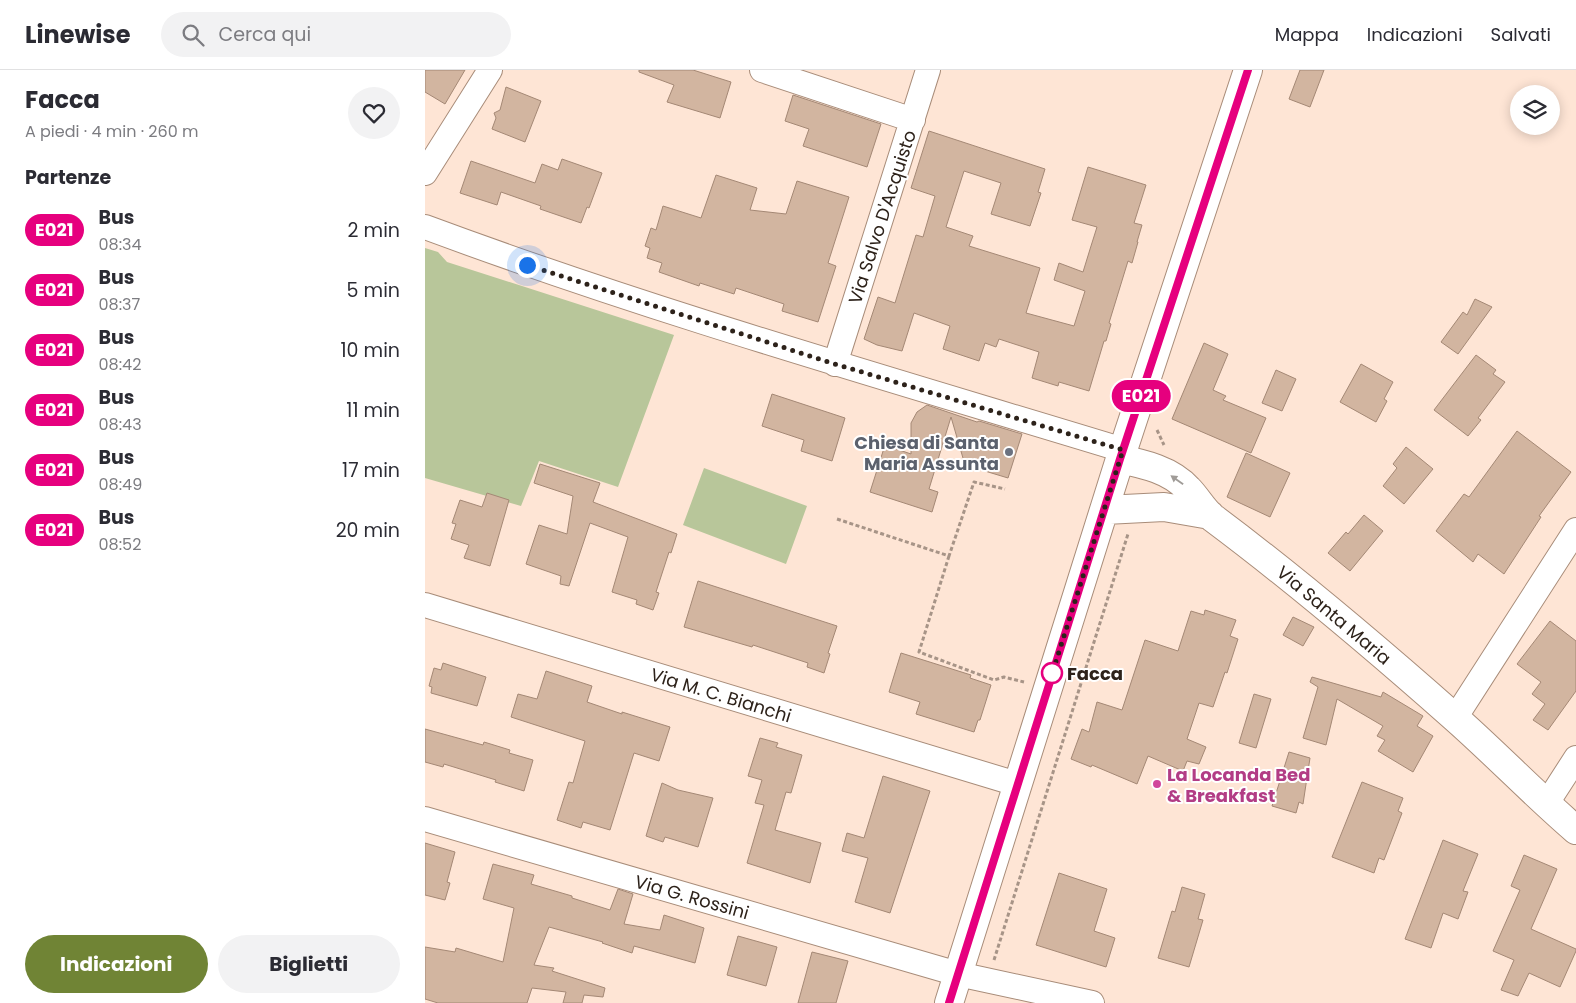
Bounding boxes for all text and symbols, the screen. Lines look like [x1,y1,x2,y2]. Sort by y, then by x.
search box [161,12,511,57]
text: Linewise [25,18,131,51]
icon: search [179,21,207,49]
text: Cerca qui [219,21,311,48]
text: Mappa [1275,22,1339,47]
text: Indicazioni [1367,22,1463,47]
text: Salvati [1491,22,1551,47]
text: Facca [25,83,100,116]
map controls [1510,85,1560,135]
button: layers [1510,85,1560,135]
button: heart [348,87,400,139]
text: A piedi · 4 min · 260 m [25,120,199,143]
street label: Via Salvo D'Acquisto [842,127,922,307]
text: Partenze [25,164,111,191]
text: Bus [99,204,134,231]
text: E021 [35,217,74,242]
text: 2 min [348,217,400,244]
text: 08:34 [99,233,142,256]
your location [515,253,540,278]
text: Bus [99,264,134,291]
text: E021 [35,277,74,302]
text: 5 min [347,277,400,304]
text: 08:37 [99,293,140,316]
text: Bus [99,324,134,351]
text: E021 [35,337,74,362]
text: 10 min [341,337,400,364]
text: 08:42 [99,353,141,376]
line badge: E021 [1106,380,1176,412]
text: E021 [1122,383,1160,408]
text: Bus [99,384,134,411]
text: E021 [35,397,74,422]
text: 11 min [346,397,400,424]
text: 08:43 [99,413,142,436]
place label: Chiesa di Santa Maria Assunta [854,430,999,476]
text: Bus [99,444,134,471]
marker: Chiesa di Santa Maria Assunta [1003,446,1015,458]
text: E021 [35,457,74,482]
text: 17 min [342,457,400,484]
text: 08:49 [99,473,142,496]
one-way arrow [1170,475,1184,485]
text: Bus [99,504,134,531]
text: E021 [35,517,74,542]
text: 20 min [336,517,400,544]
text: 08:52 [99,533,141,556]
street label: Via Santa Maria [1271,560,1397,670]
place label: Facca [1067,661,1123,686]
street label: Via M. C. Bianchi [647,662,795,728]
marker: Facca [1041,662,1063,684]
place label: La Locanda Bed & Breakfast [1167,762,1310,808]
marker: La Locanda Bed & Breakfast [1151,778,1163,790]
street label: Via G. Rossini [632,869,752,925]
button: Indicazioni [25,935,208,993]
button: Biglietti [218,935,400,993]

